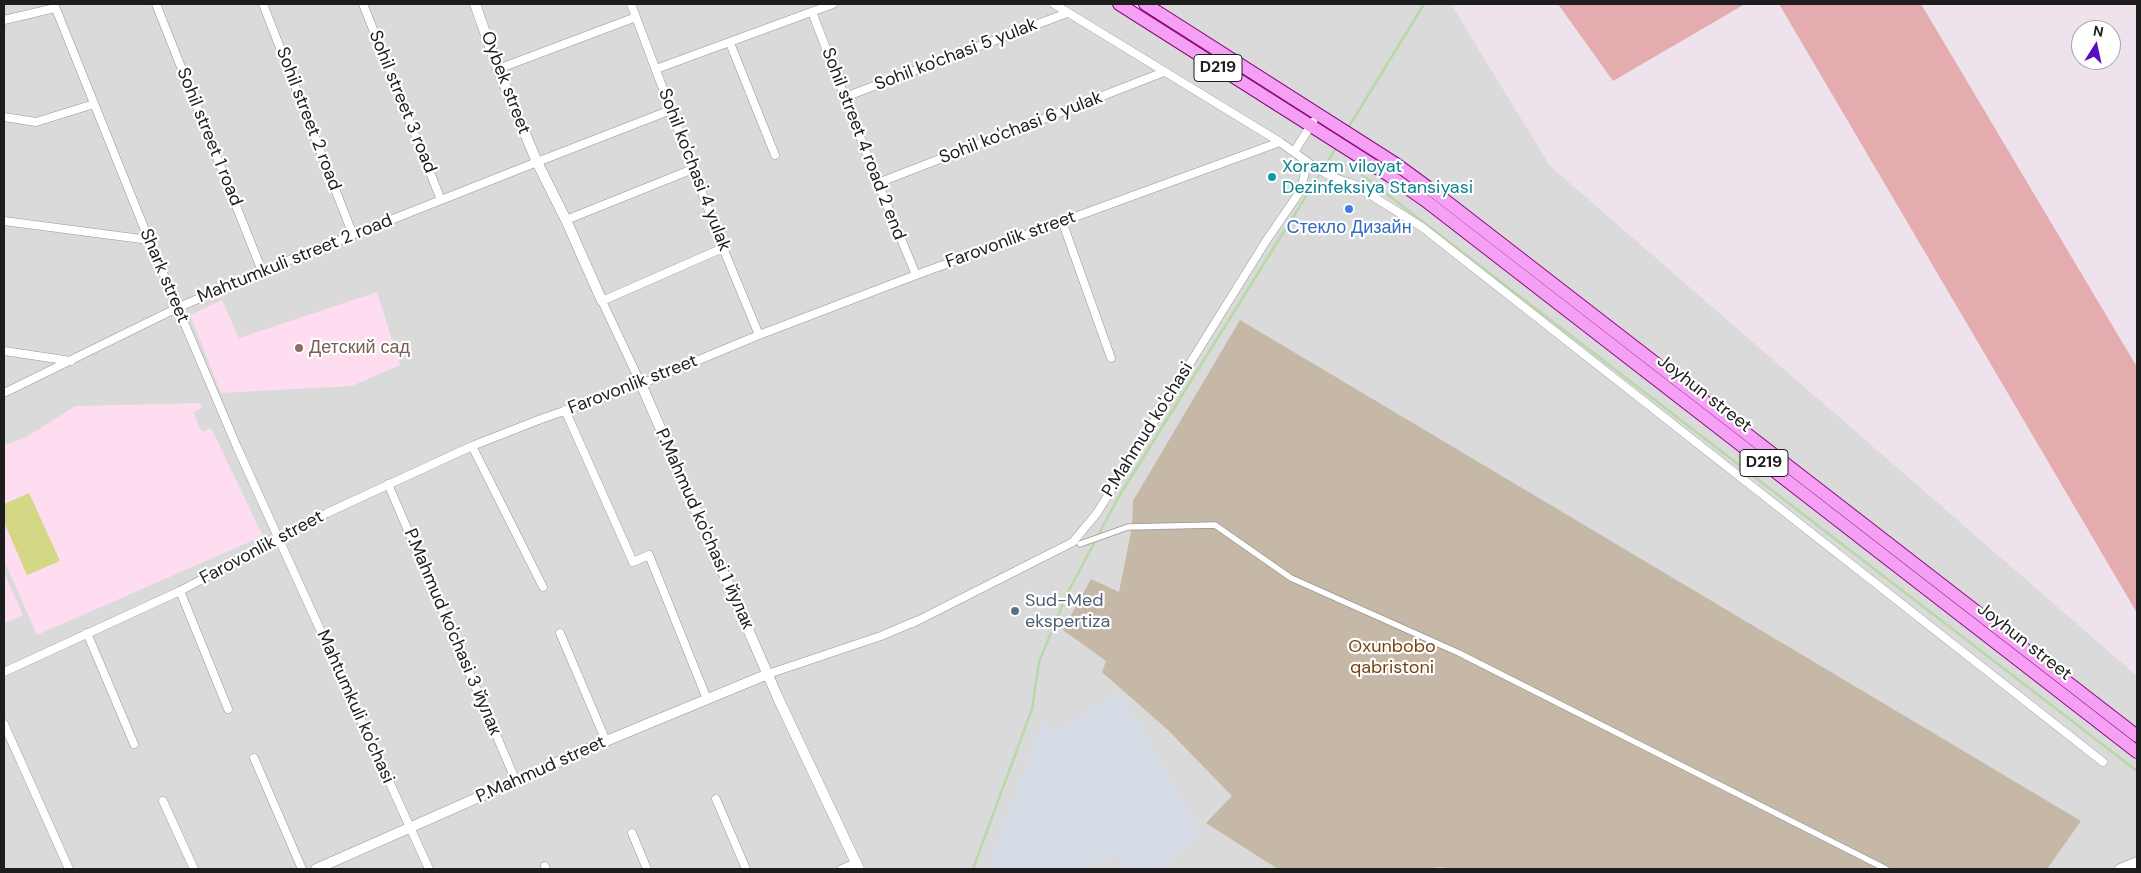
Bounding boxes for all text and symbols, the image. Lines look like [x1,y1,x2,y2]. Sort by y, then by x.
street label: Sohil ko'chasi 5 yulak [872,14,1040,96]
north arrow [2071,20,2121,70]
text: N [2092,21,2105,41]
street label: Sohil street 3 road [364,27,440,177]
street label: Oybek street [475,28,535,138]
street label: Sohil street 2 road [271,44,345,194]
street label: Sohil street 4 road 2 end [816,45,910,243]
road number: D219 [1194,54,1242,82]
street label: Sohil street 1 road [171,65,247,209]
street label: Sohil ko'chasi 4 yulak [653,86,735,254]
street label: Sohil ko'chasi 6 yulak [936,87,1106,169]
place label: Xorazm viloyat Dezinfeksiya Stansiyasi [1282,156,1473,198]
marker: Xorazm viloyat Dezinfeksiya Stansiyasi [1266,171,1278,183]
marker: Стекло Дизайн [1343,203,1355,215]
street label: Farovonlik street [943,206,1079,274]
street label: Mahtumkuli street 2 road [194,210,396,308]
place label: Стекло Дизайн [1286,217,1412,239]
street label: Shark street [134,226,194,326]
place label: Детский сад [309,337,410,359]
marker: Детский сад [293,342,305,354]
street label: Farovonlik street [565,350,701,420]
street label: Joyhun street [1652,350,1756,438]
street label: P.Mahmud ko'chasi [1098,359,1198,501]
street label: P.Mahmud ko'chasi 1 йулак [650,426,758,632]
road number: D219 [1740,449,1788,476]
street label: Farovonlik street [197,506,327,590]
street label: P.Mahmud ko'chasi 3 йулак [399,526,505,738]
place label: Sud-Med ekspertiza [1025,590,1110,632]
street label: Joyhun street [1972,598,2076,686]
marker: Sud-Med ekspertiza [1009,605,1021,617]
street label: Mahtumkuli ko'chasi [311,627,399,787]
park label: Oxunbobo qabristoni [1348,636,1436,679]
street label: P.Mahmud street [473,732,609,808]

